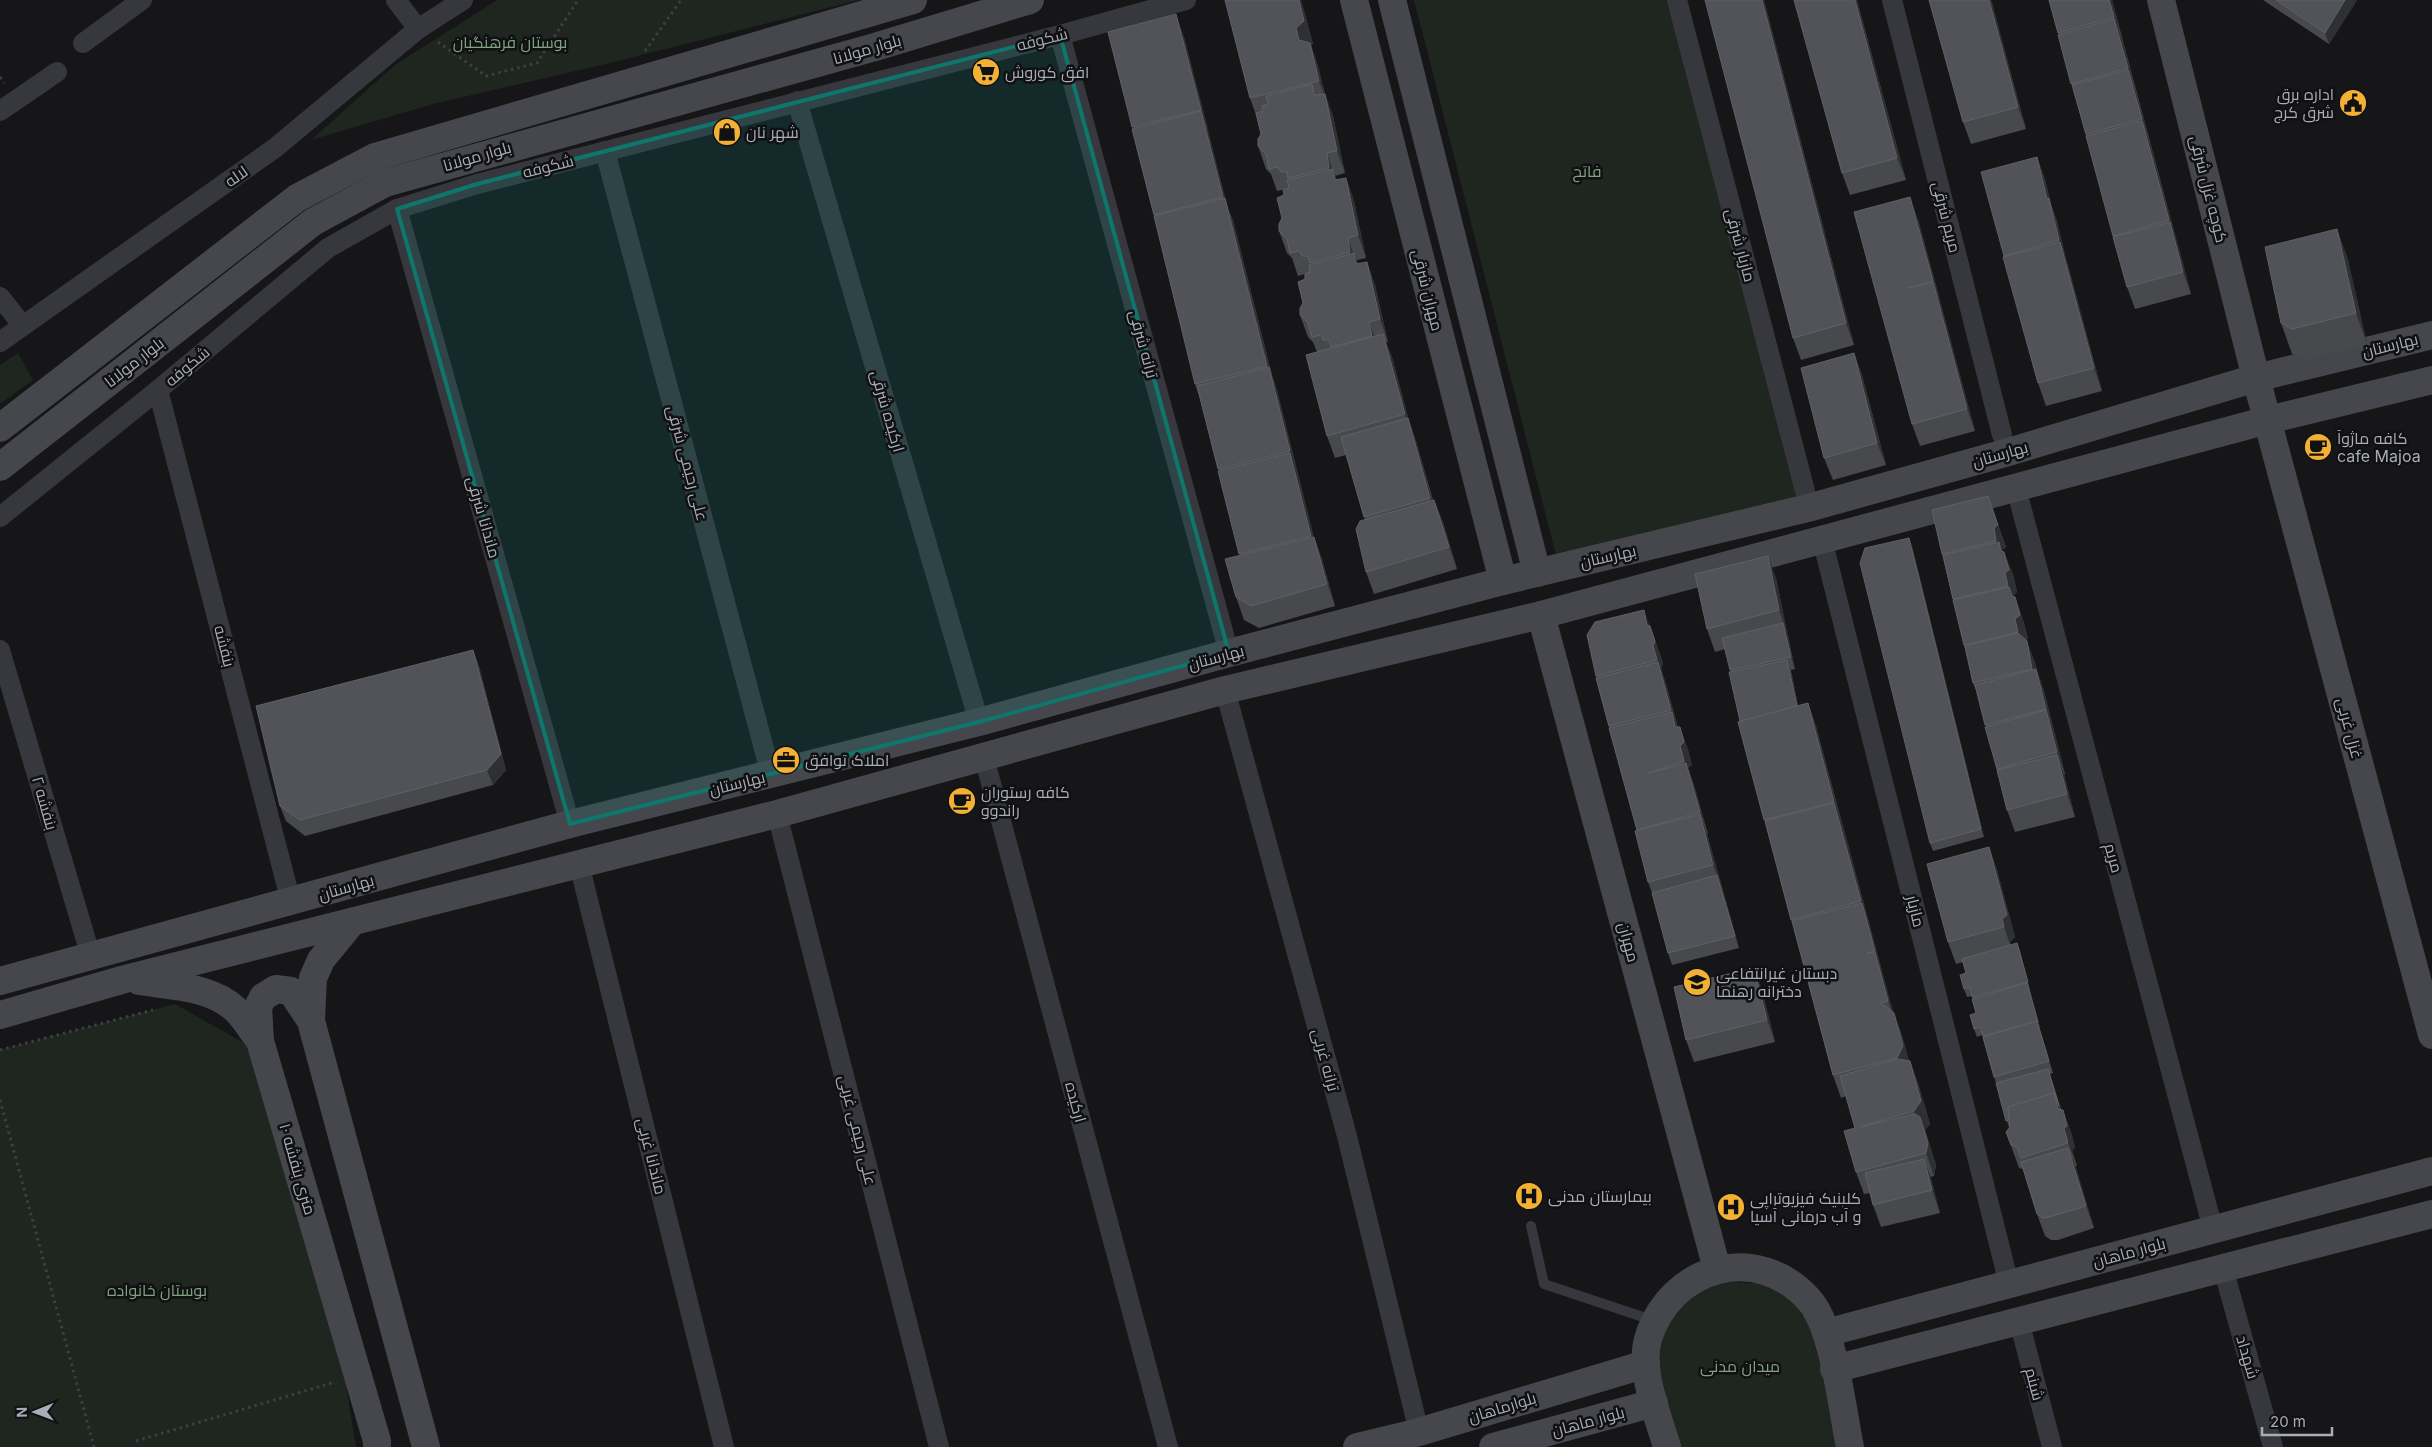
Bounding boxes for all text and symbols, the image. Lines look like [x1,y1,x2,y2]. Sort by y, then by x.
street label: شکوفه [1014,23,1070,55]
street label: بلوار مولانا [830,30,904,68]
park label: بوستان فرهنگیان [453,32,567,53]
supermarket icon: افق کوروش [971,57,1001,87]
place label: افق کوروش [1005,62,1089,83]
place label: اداره برق شرق کرج [2274,84,2334,124]
public building icon: اداره برق شرق کرج [2338,88,2368,118]
shop icon: شهر نان [712,117,742,147]
place label: شهر نان [746,122,799,143]
street label: کوچه غزل شرقی [2184,133,2232,245]
street label: بلوار مولانا [440,137,514,175]
street label: شکوفه [520,150,576,182]
street label: لاله [220,161,252,191]
park label: فاتح [1573,161,1601,183]
street label: مریم شرقی [1927,179,1966,255]
street label: مازیار شرقی [1721,206,1760,284]
street label: مهران شرقی [1407,247,1448,333]
street label: ترانه شرقی [1124,308,1163,381]
street label: بهارستان [2360,328,2420,363]
street label: بلوار مولانا [100,332,168,392]
street label: شکوفه [161,342,213,390]
street label: ارکیده شرقی [866,368,909,454]
street label: علی رحیمی شرقی [662,403,713,523]
place label: کافه ماژوآ cafe Majoa [2337,428,2421,466]
cafe icon: کافه ماژوآ cafe Majoa [2303,432,2333,462]
street label: بهارستان [1970,437,2030,472]
street label: ماندانا شرقی [462,474,505,560]
street label: بهارستان [1578,540,1638,573]
street label: بنفشه [210,623,240,669]
street label: بهارستان [1186,640,1246,675]
street label: غزل غربی [2331,695,2368,761]
office icon: املاک توافق [771,745,801,775]
place label: املاک توافق [805,750,889,771]
street label: بهارستان [707,766,767,801]
street label: بنفشه ۲ [28,774,62,832]
place label: کافه رستوران راندوو [981,782,1070,820]
cafe icon: کافه رستوران راندوو [947,786,977,816]
street label: مریم [2099,841,2128,876]
street label: بهارستان [316,870,376,905]
street label: مازیار [1902,892,1930,929]
street label: مهران [1613,920,1644,964]
place label: دبستان غیرانتفاعی دخترانه رهنما [1716,963,1837,1001]
school or university icon: دبستان غیرانتفاعی دخترانه رهنما [1682,967,1712,997]
street label: ترانه غربی [1307,1026,1344,1094]
street label: علی رحیمی غربی [834,1073,881,1187]
street label: ارکیده [1061,1080,1091,1124]
street label: ماندانا غربی [632,1116,671,1197]
street label: ۱۰ متری بنفشه [274,1121,321,1217]
hospital icon: بیمارستان مدنی [1514,1181,1544,1211]
place label: بیمارستان مدنی [1548,1186,1652,1207]
place label: کلینیک فیزیوتراپی و آب درمانی آسیا [1750,1188,1861,1227]
hospital icon: کلینیک فیزیوتراپی و آب درمانی آسیا [1716,1192,1746,1222]
street label: بلوار ماهان [2090,1233,2168,1272]
park label: بوستان خانواده [107,1280,207,1301]
street label: شهداد [2231,1333,2264,1381]
park label: میدان مدنی [1700,1356,1780,1377]
street label: شبنم [2019,1365,2049,1403]
north arrow [10,1387,60,1437]
street label: بلوارماهان [1466,1387,1539,1428]
street label: بلوار ماهان [1549,1402,1627,1441]
scale bar [2262,1404,2332,1436]
text: N [13,1407,30,1418]
text: 20 m [2270,1412,2306,1431]

